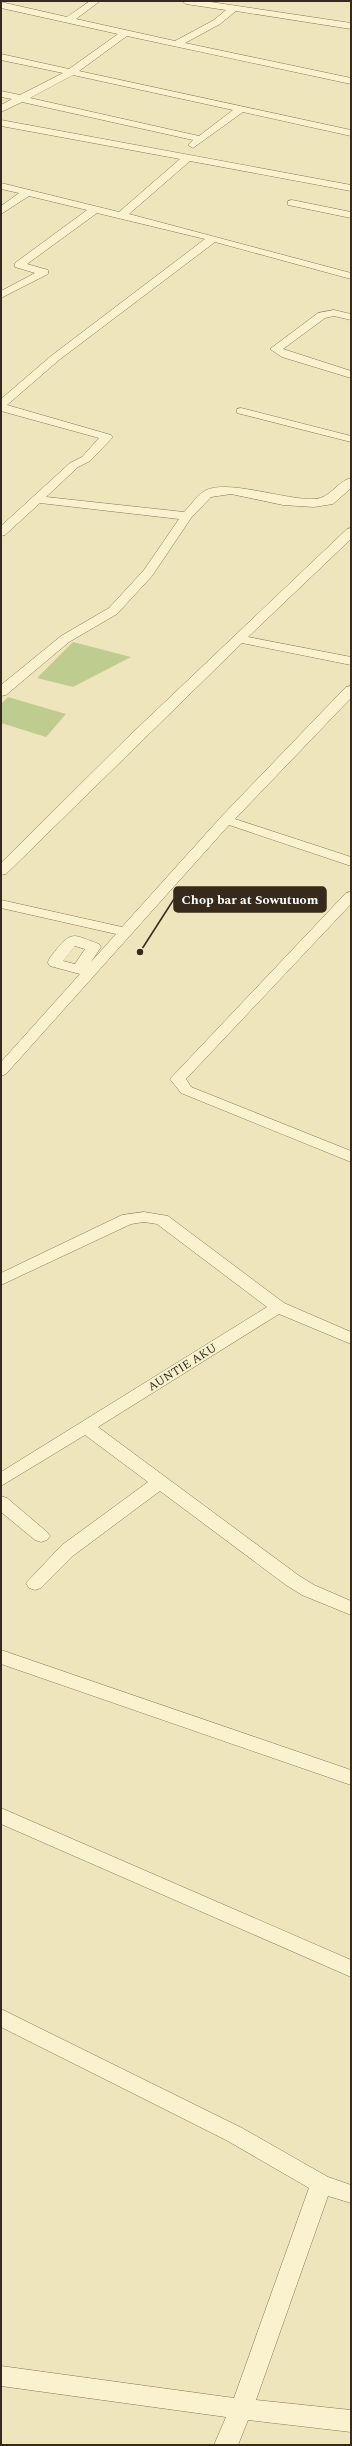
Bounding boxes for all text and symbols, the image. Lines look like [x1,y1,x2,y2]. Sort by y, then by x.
callout: Chop bar at Sowutuom [174,887,326,912]
text: Chop bar at Sowutuom [182,890,319,910]
street label: AUNTIE AKU [144,1339,221,1396]

